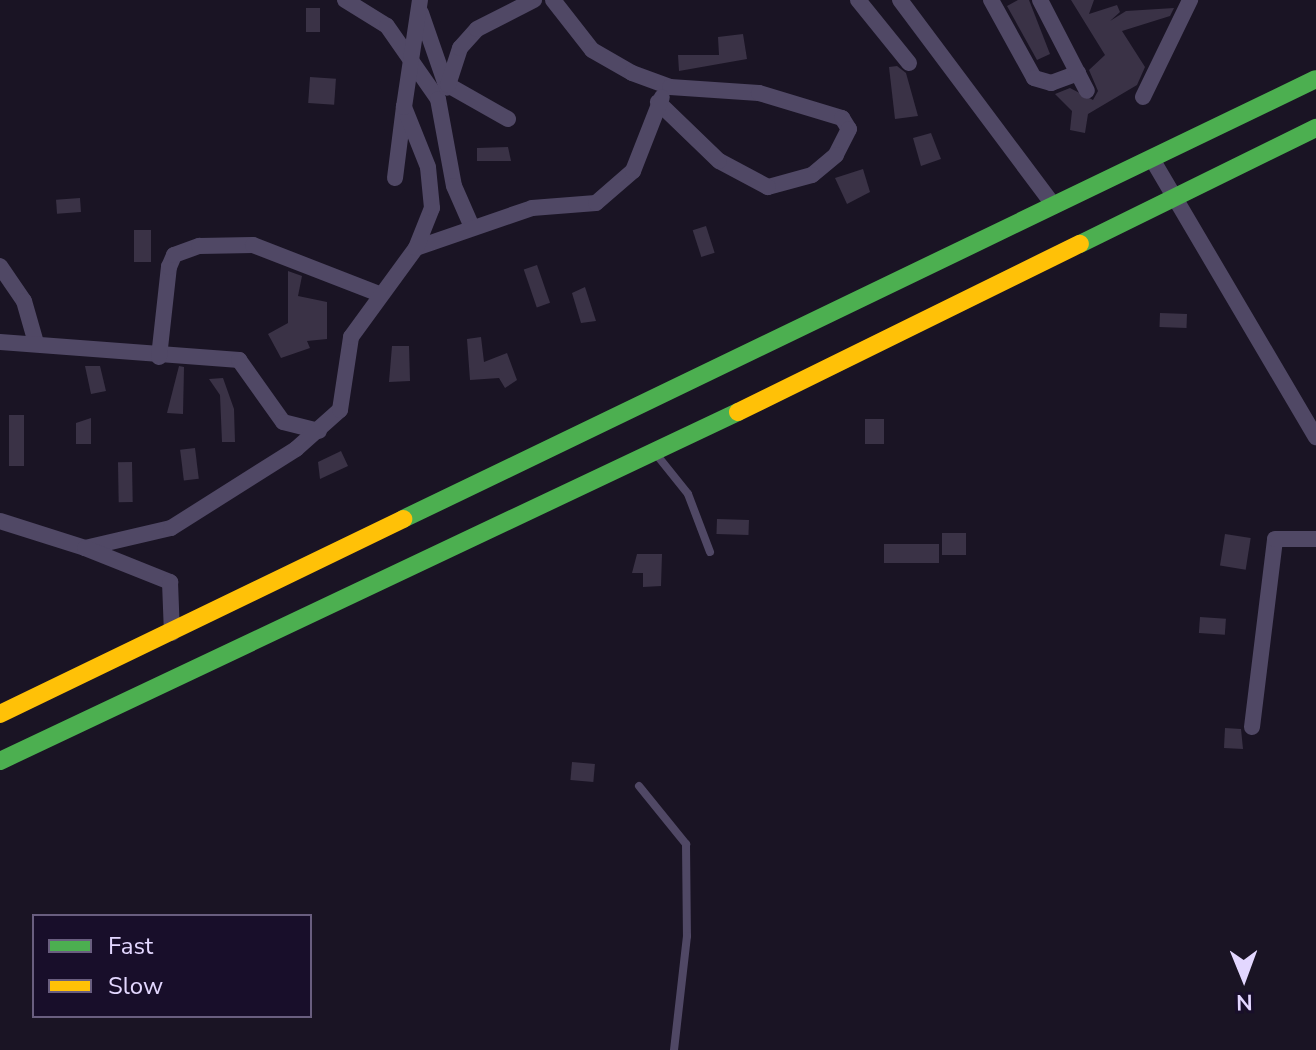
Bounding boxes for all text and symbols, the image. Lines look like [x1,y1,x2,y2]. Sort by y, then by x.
legend [32,914,312,1018]
text: Fast [108,930,153,962]
north arrow [1204,938,1284,1018]
text: Slow [108,970,163,1002]
text: N [1236,987,1253,1017]

